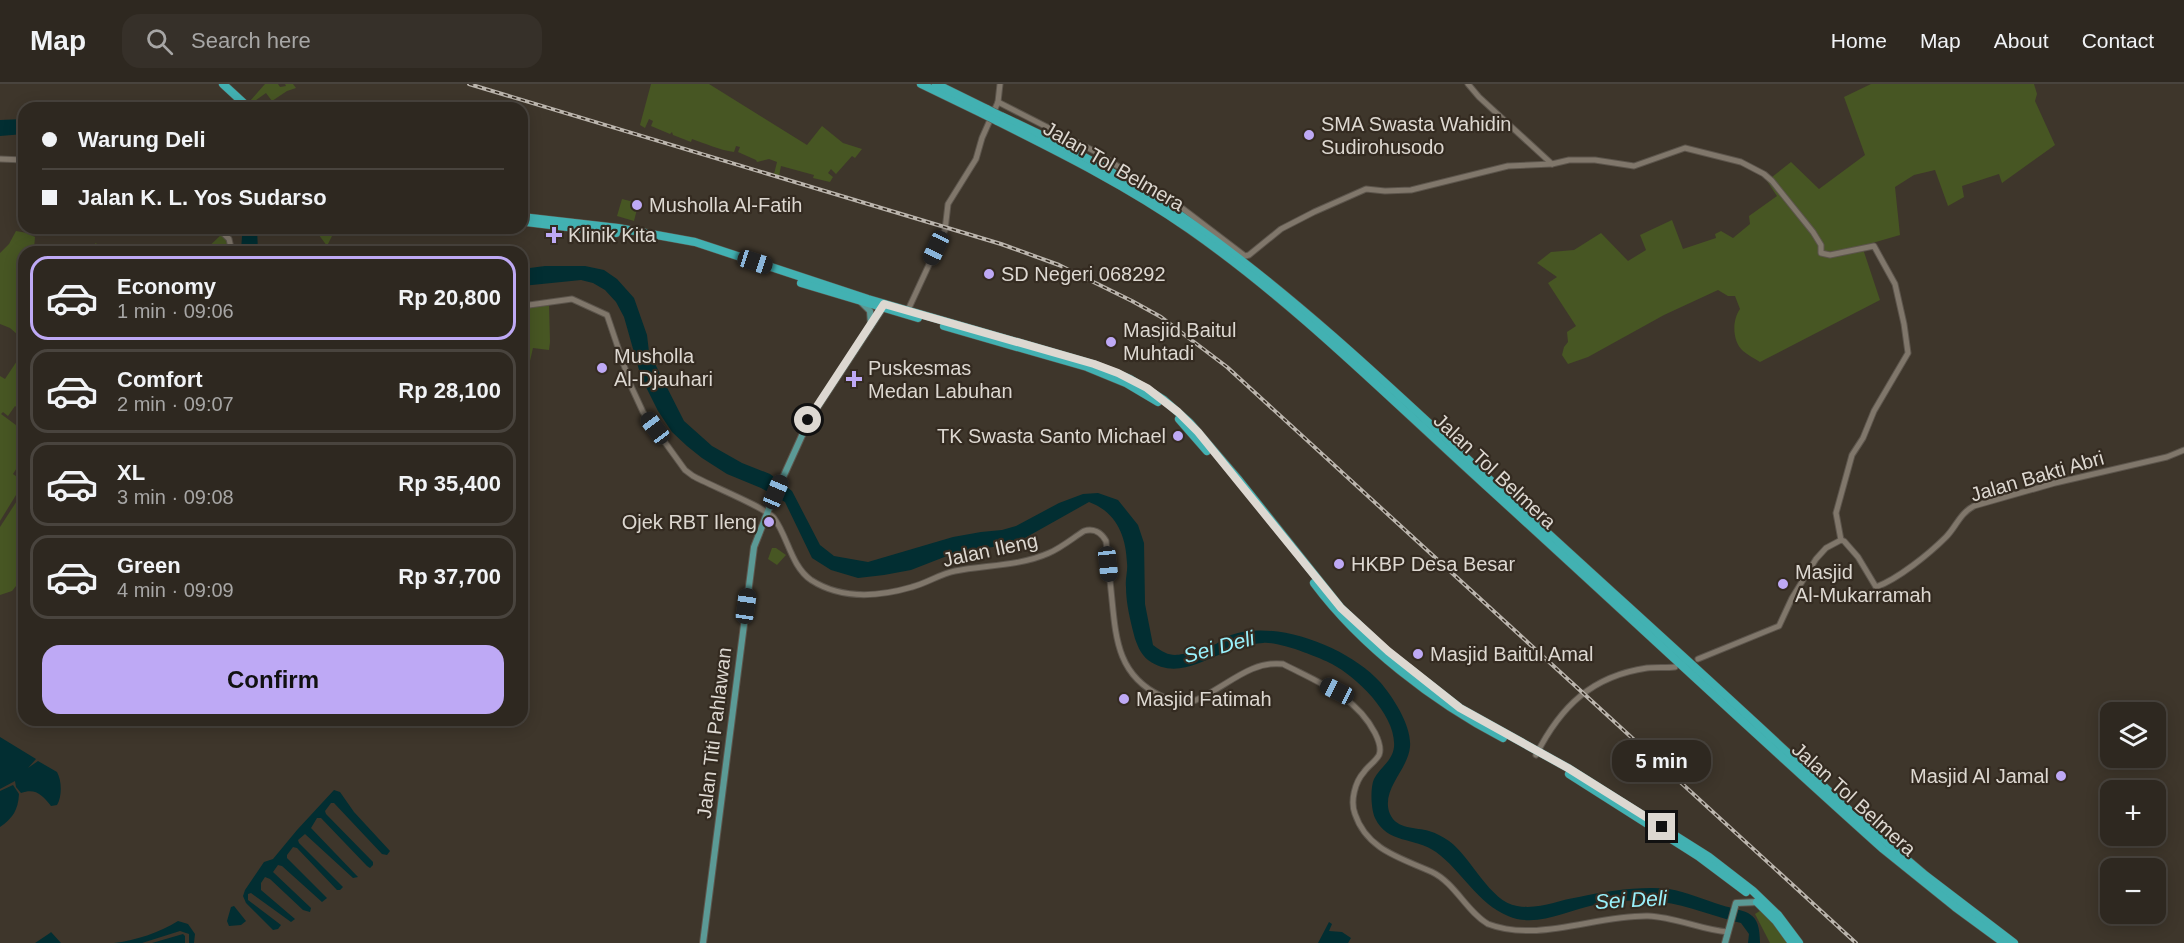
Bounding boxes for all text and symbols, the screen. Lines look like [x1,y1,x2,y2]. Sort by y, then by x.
search box [122,14,542,68]
text: Map [30,25,86,56]
icon: search [143,25,176,58]
text: Search here [191,28,311,53]
text: Home [1831,29,1887,52]
text: Map [1920,29,1961,52]
text: About [1994,29,2049,52]
text: Contact [2082,29,2154,52]
place label: SMA Swasta Wahidin Sudirohusodo [1321,113,1511,158]
street label: Jalan Tol Belmera [1040,117,1189,216]
text: Warung Deli [78,127,206,152]
marker: SMA Swasta Wahidin Sudirohusodo [1302,128,1316,142]
text: Jalan K. L. Yos Sudarso [78,185,327,210]
place label: Musholla Al-Fatih [649,194,802,216]
marker: Musholla Al-Fatih [630,198,644,212]
place label: Klinik Kita [568,224,657,246]
marker: Klinik Kita [545,226,563,244]
car [920,228,952,268]
car [735,248,775,276]
place label: SD Negeri 068292 [1001,263,1166,285]
marker: SD Negeri 068292 [982,267,996,281]
icon: car [45,271,99,325]
text: Economy [117,274,216,299]
text: Rp 20,800 [398,285,501,310]
text: 1 min · 09:06 [117,300,234,322]
place label: Masjid Baitul Muhtadi [1123,319,1236,364]
marker: Masjid Baitul Muhtadi [1104,335,1118,349]
place label: Musholla Al-Djauhari [614,345,713,390]
place label: Puskesmas Medan Labuhan [868,357,1013,402]
marker: Musholla Al-Djauhari [595,361,609,375]
icon: car [45,364,99,418]
text: Comfort [117,367,203,392]
marker: Puskesmas Medan Labuhan [845,370,863,388]
text: Rp 28,100 [398,378,501,403]
text: 2 min · 09:07 [117,393,234,415]
route start [794,406,821,433]
car [637,408,673,448]
street label: Jalan Tol Belmera [1429,409,1561,534]
place label: TK Swasta Santo Michael [937,425,1166,447]
marker: TK Swasta Santo Michael [1171,429,1185,443]
street label: Jalan Bakti Abri [1968,446,2106,506]
icon: car [45,457,99,511]
text: XL [117,460,145,485]
text: Rp 35,400 [398,471,501,496]
car [761,472,791,512]
text: 3 min · 09:08 [117,486,234,508]
place label: Ojek RBT Ileng [622,511,757,533]
marker: Ojek RBT Ileng [762,515,776,529]
street label: Jalan Ileng [940,529,1040,571]
car [1097,545,1119,583]
icon: car [45,550,99,604]
text: Green [117,553,181,578]
place label: HKBP Desa Besar [1351,553,1515,575]
marker: HKBP Desa Besar [1332,557,1346,571]
place label: Masjid Al-Mukarramah [1795,561,1932,606]
text: Rp 37,700 [398,564,501,589]
marker: Masjid Al-Mukarramah [1776,577,1790,591]
text: 4 min · 09:09 [117,579,234,601]
car [735,587,757,625]
water label: Sei Deli [1181,626,1258,667]
place label: Masjid Baitul Amal [1430,643,1593,665]
button: Confirm [42,645,504,714]
street label: Jalan Titi Pahlawan [693,646,735,820]
marker: Masjid Baitul Amal [1411,647,1425,661]
car [1317,675,1357,707]
place label: Masjid Fatimah [1136,688,1272,710]
marker: Masjid Fatimah [1117,692,1131,706]
map controls [2100,702,2166,924]
button: layers [2100,702,2166,768]
street label: Jalan Tol Belmera [1788,738,1921,861]
callout: 5 min [1612,740,1712,782]
text: 5 min [1635,750,1688,772]
place label: Masjid Al Jamal [1910,765,2049,787]
marker: Masjid Al Jamal [2054,769,2068,783]
button: + [2100,780,2166,846]
route end [1648,813,1675,840]
button: − [2100,858,2166,924]
water label: Sei Deli [1594,886,1669,913]

